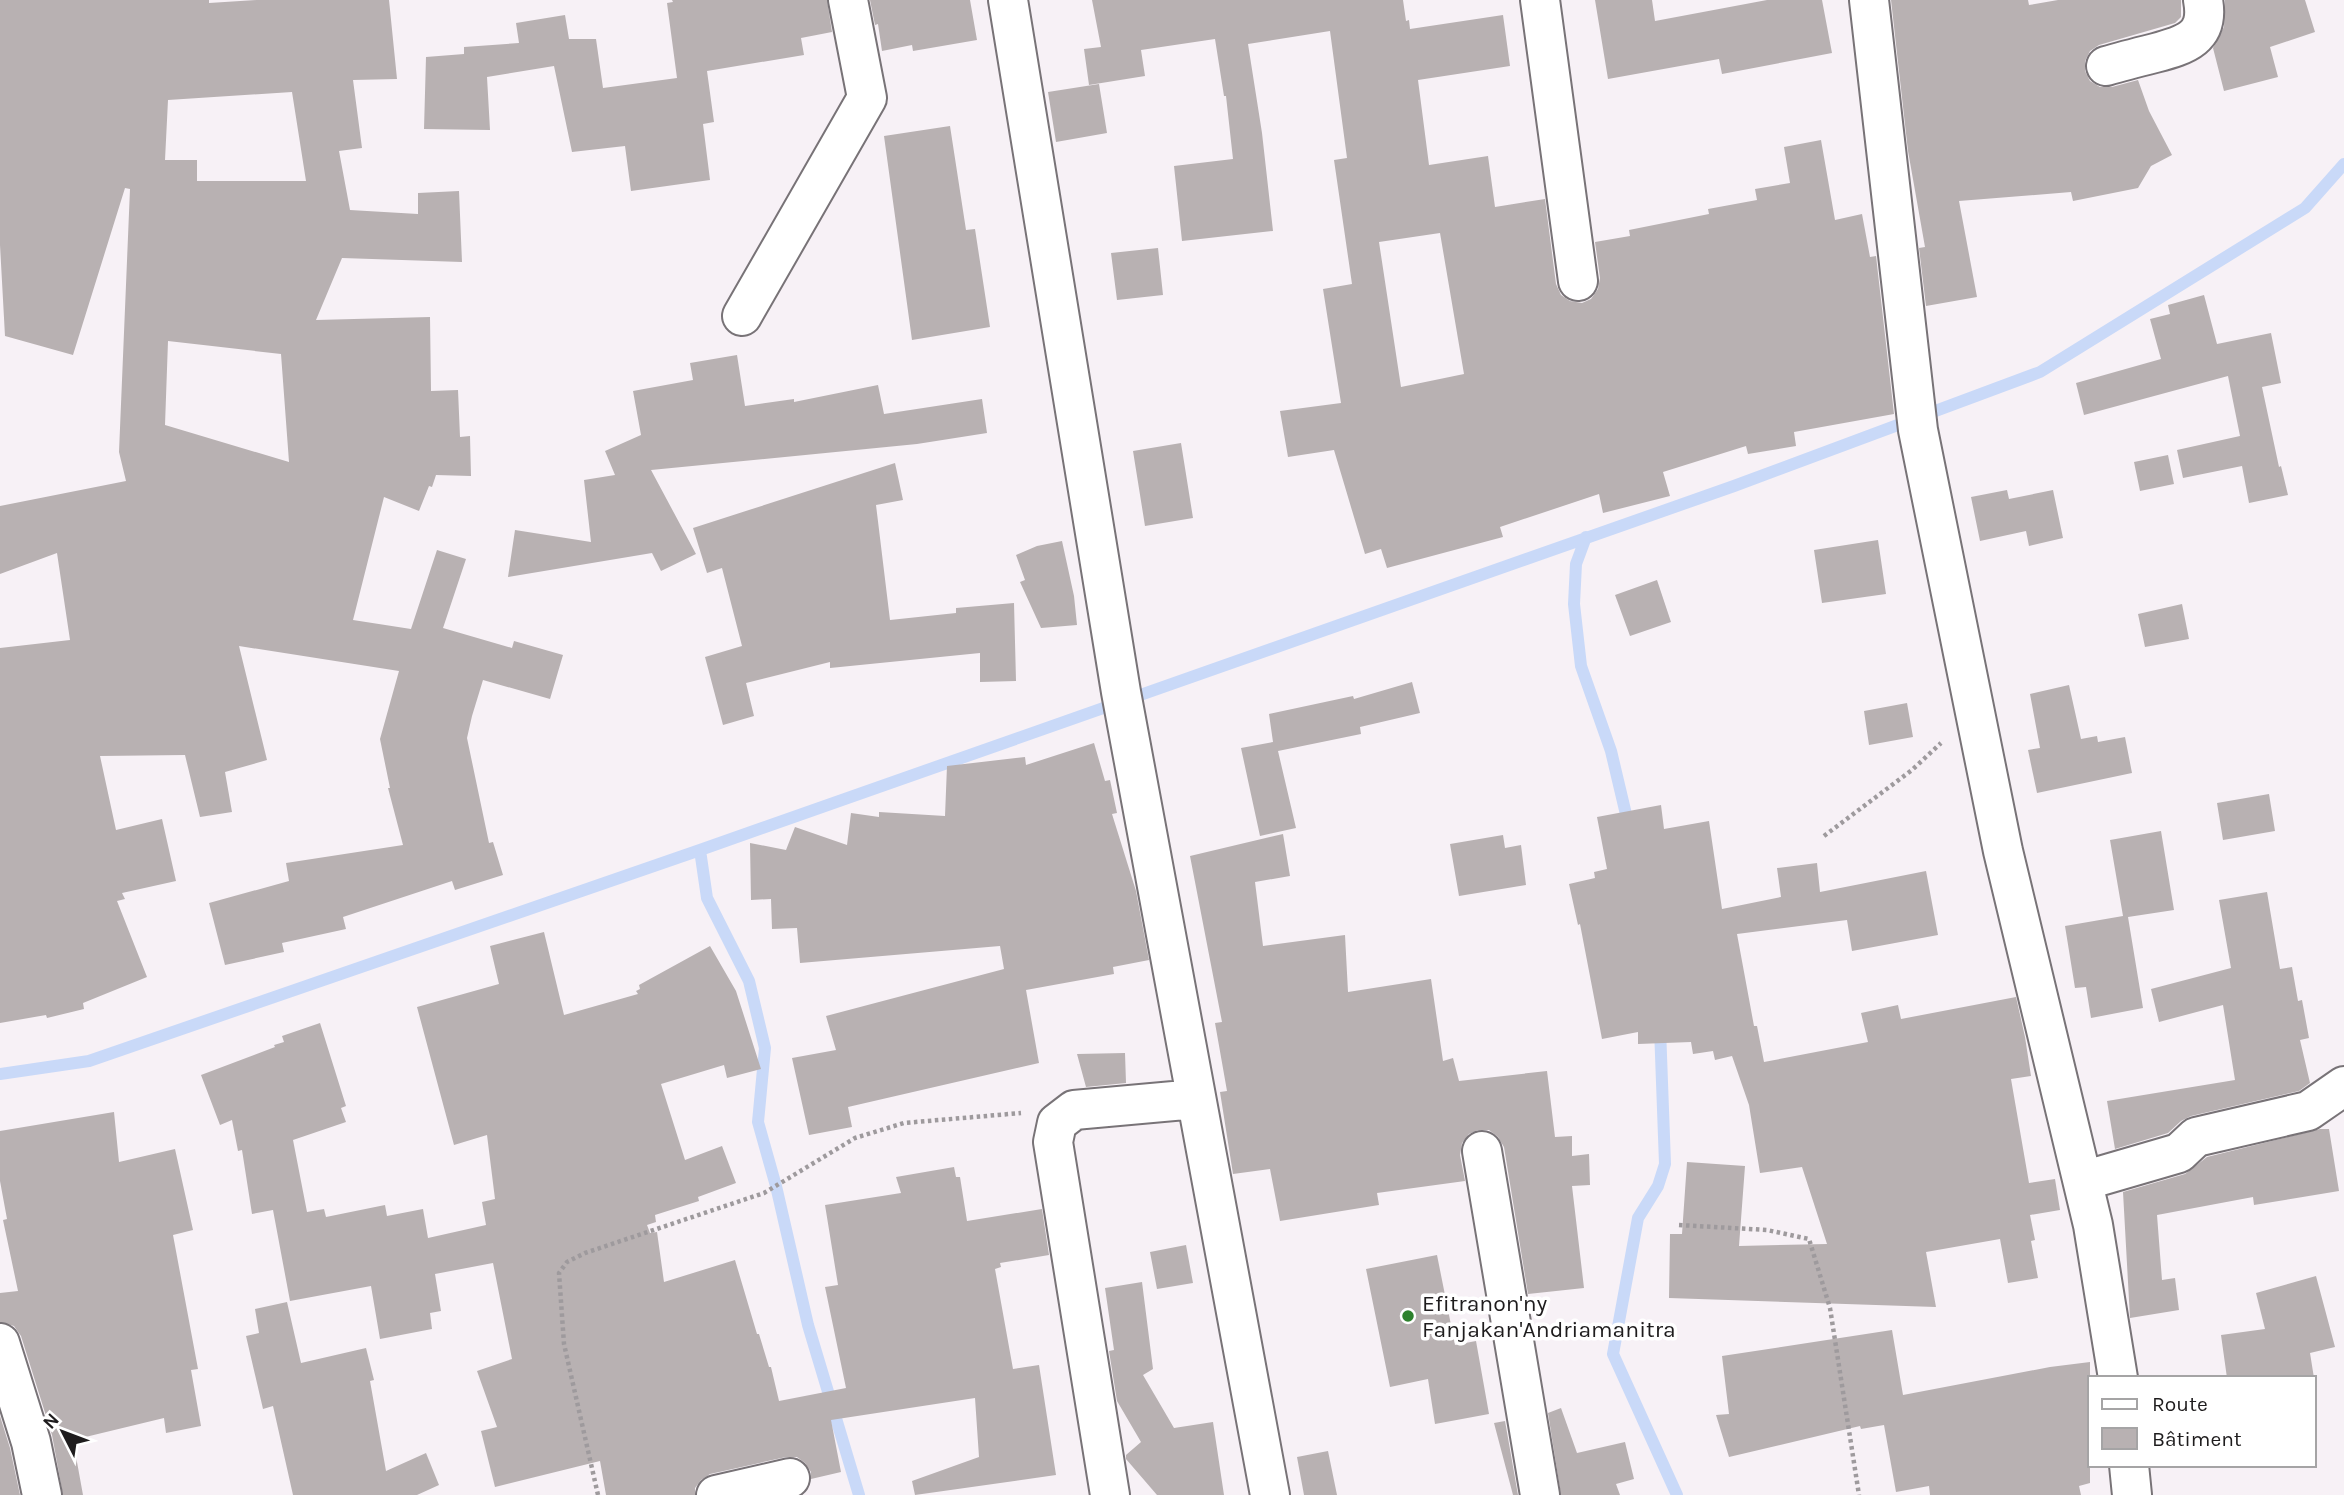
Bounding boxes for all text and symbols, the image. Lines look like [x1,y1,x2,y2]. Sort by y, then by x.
place label: Efitranon'ny Fanjakan'Andriamanitra [1422,1290,1676,1343]
marker: Efitranon'ny Fanjakan'Andriamanitra [1400,1308,1416,1324]
legend [2088,1376,2316,1467]
text: Route [2152,1392,2208,1416]
north arrow [28,1397,98,1467]
text: N [38,1409,64,1434]
text: Bâtiment [2152,1427,2242,1451]

